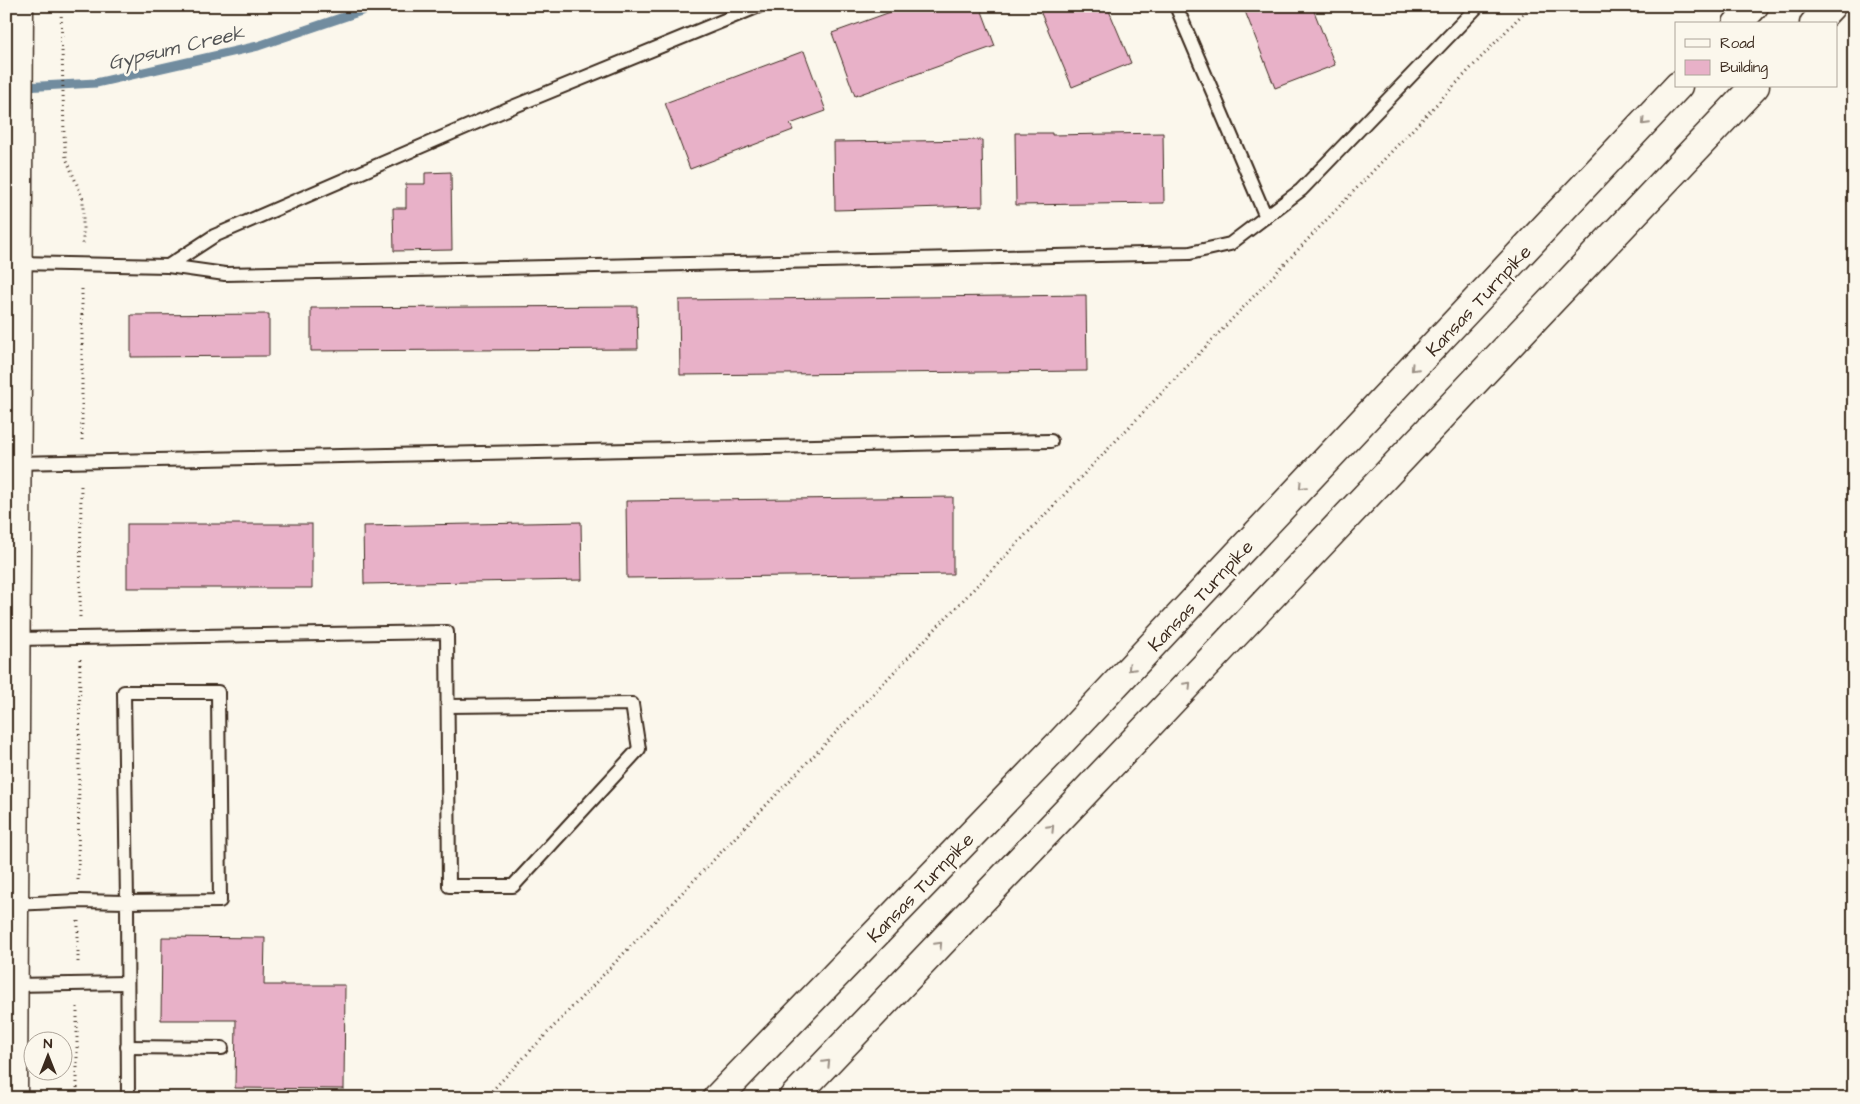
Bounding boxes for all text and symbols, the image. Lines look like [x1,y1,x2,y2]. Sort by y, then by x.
water label: Gypsum Creek [105,19,248,78]
legend [1675,22,1838,88]
text: Road [1720,33,1755,54]
text: Building [1720,57,1768,79]
one-way arrow [1642,116,1651,125]
street label: Kansas Turnpike [1420,239,1538,363]
one-way arrow [1411,362,1420,371]
one-way arrow [1299,480,1308,489]
street label: Kansas Turnpike [1142,534,1260,658]
one-way arrow [1128,662,1137,671]
one-way arrow [1182,681,1191,690]
one-way arrow [1045,824,1054,833]
street label: Kansas Turnpike [861,827,981,949]
one-way arrow [933,942,942,951]
north arrow [22,1032,72,1082]
text: N [44,1034,53,1054]
one-way arrow [821,1059,830,1068]

